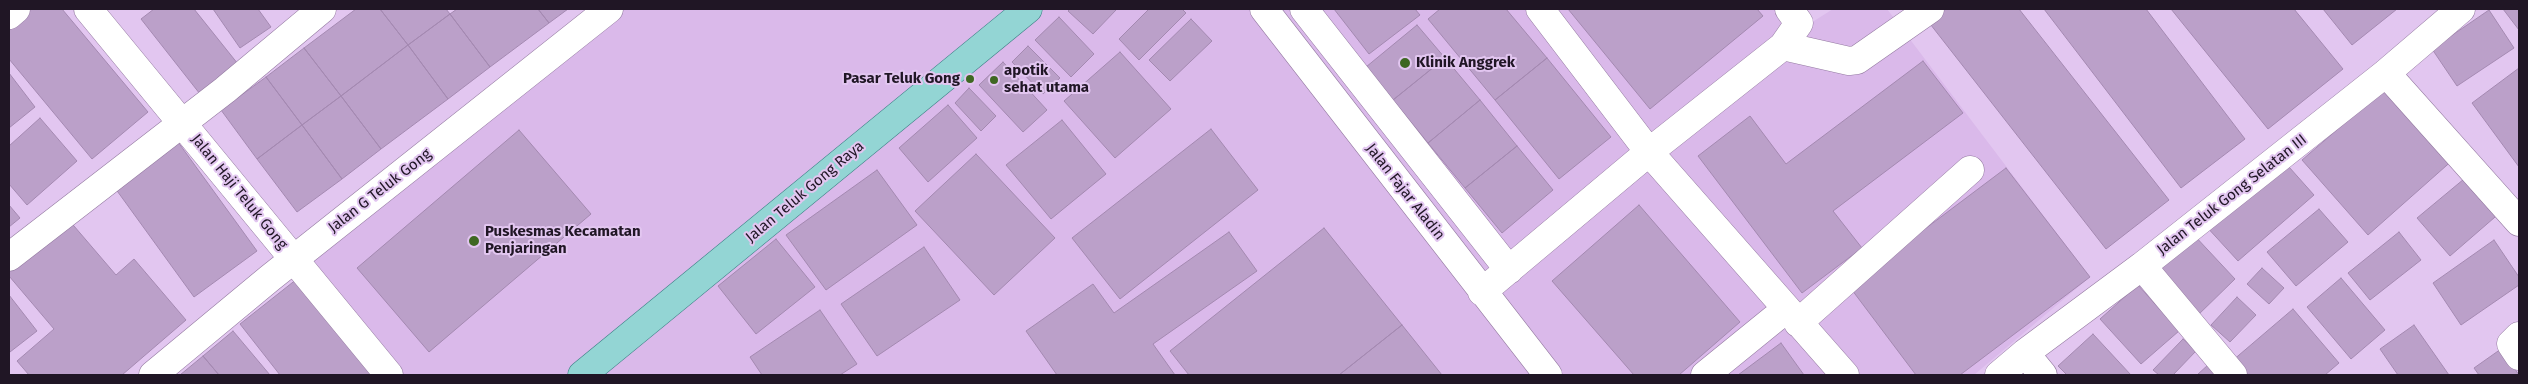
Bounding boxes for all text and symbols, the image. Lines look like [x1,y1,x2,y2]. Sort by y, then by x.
place label: Klinik Anggrek [1416,54,1515,72]
marker: Klinik Anggrek [1398,56,1412,70]
place label: apotik sehat utama [1004,62,1089,97]
place label: Pasar Teluk Gong [843,70,960,88]
marker: Pasar Teluk Gong [964,73,976,85]
marker: apotik sehat utama [988,74,1000,86]
street label: Jalan Haji Teluk Gong [187,131,291,253]
street label: Jalan Teluk Gong Selatan III [2154,131,2310,259]
street label: Jalan Teluk Gong Raya [742,137,868,247]
street label: Jalan Fajar Aladin [1362,140,1448,244]
street label: Jalan G Teluk Gong [325,145,435,237]
place label: Puskesmas Kecamatan Penjaringan [485,223,641,258]
marker: Puskesmas Kecamatan Penjaringan [467,234,481,248]

